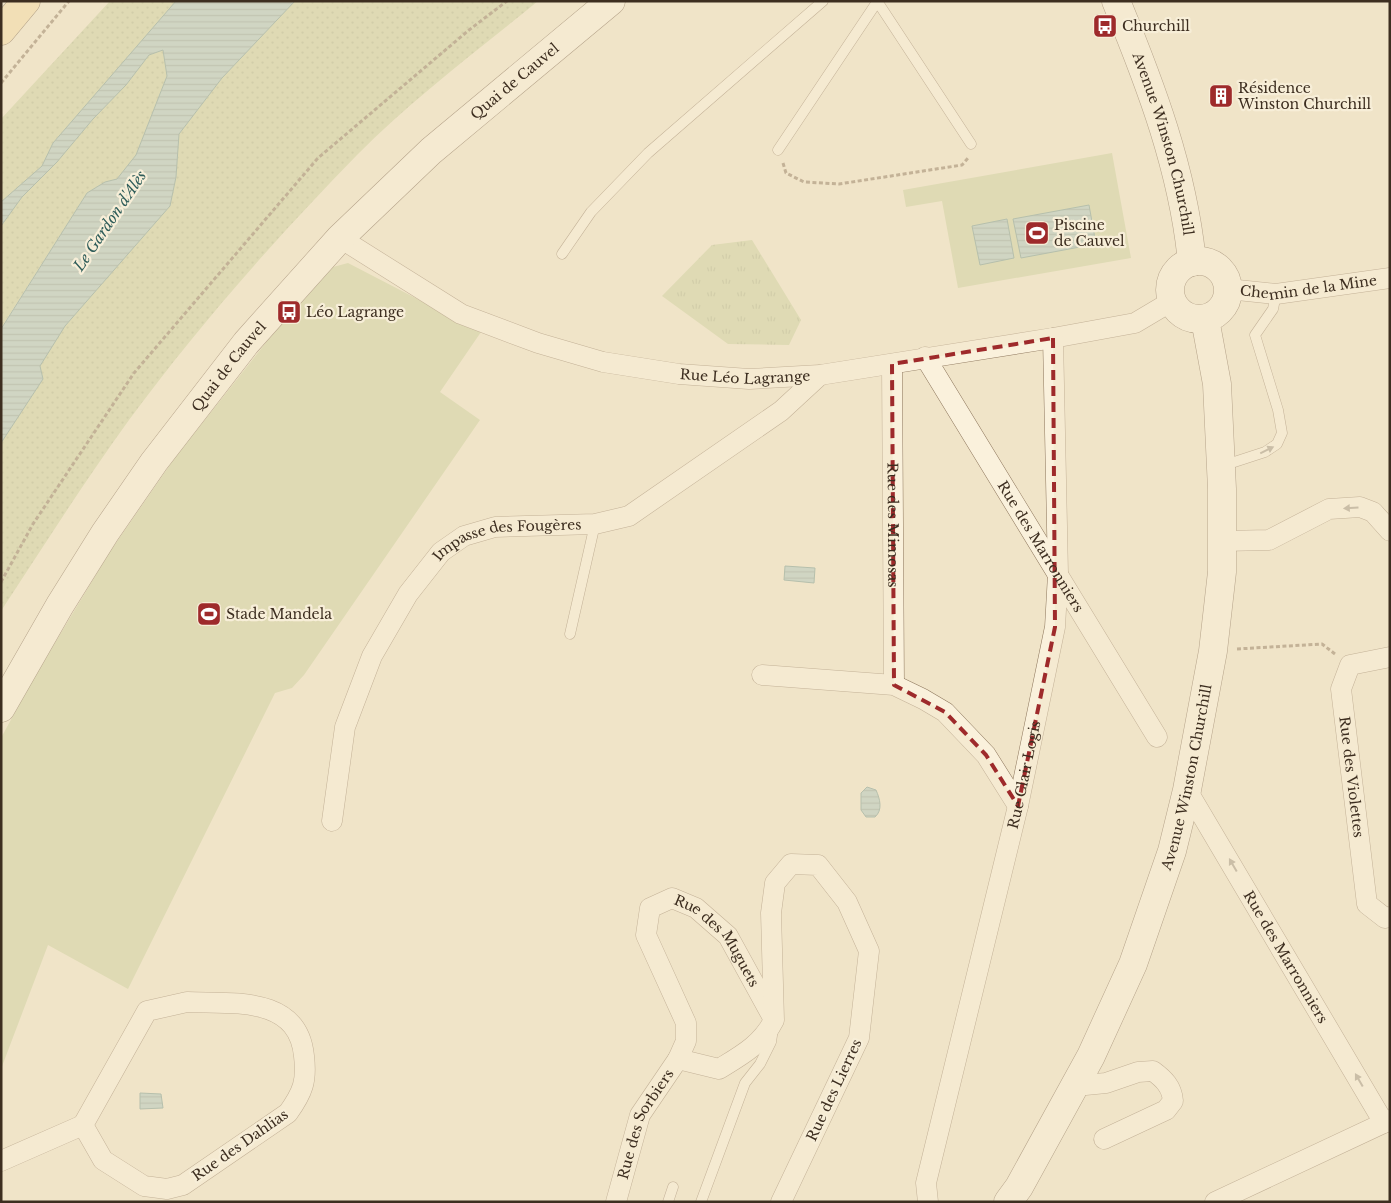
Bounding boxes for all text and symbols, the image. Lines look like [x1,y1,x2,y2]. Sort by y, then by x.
bus stop icon: Churchill [1092,13,1118,39]
place label: Churchill [1122,17,1190,35]
street label: Quai de Cauvel [467,39,563,123]
street label: Avenue Winston Churchill [1128,49,1198,237]
place label: Résidence Winston Churchill [1237,79,1371,113]
building icon: Résidence Winston Churchill [1208,83,1234,109]
water label: Le Gardon d'Alès [68,167,150,275]
place label: Piscine de Cauvel [1054,216,1125,250]
sports icon: Piscine de Cauvel [1024,220,1050,246]
street label: Chemin de la Mine [1239,271,1378,304]
bus stop icon: Léo Lagrange [276,299,302,325]
place label: Léo Lagrange [306,303,404,321]
street label: Quai de Cauvel [187,318,270,415]
street label: Rue Léo Lagrange [679,365,811,388]
one-way arrow [1259,446,1274,454]
street label: Rue des Mimosas [884,462,902,588]
street label: Rue des Marronniers [994,477,1088,616]
one-way arrow [1343,504,1359,512]
street label: Impasse des Fougères [429,515,582,564]
sports icon: Stade Mandela [196,601,222,627]
place label: Stade Mandela [226,605,332,623]
street label: Avenue Winston Churchill [1157,682,1216,874]
street label: Rue des Violettes [1335,715,1368,839]
street label: Rue Clair Logis [1004,719,1044,831]
one-way arrow [1229,857,1237,872]
street label: Rue des Marronniers [1240,887,1332,1027]
street label: Rue des Muguets [671,891,763,990]
street label: Rue des Lierres [802,1036,866,1144]
street label: Rue des Sorbiers [614,1065,678,1181]
one-way arrow [1355,1074,1364,1087]
street label: Rue des Dahlias [188,1105,292,1185]

